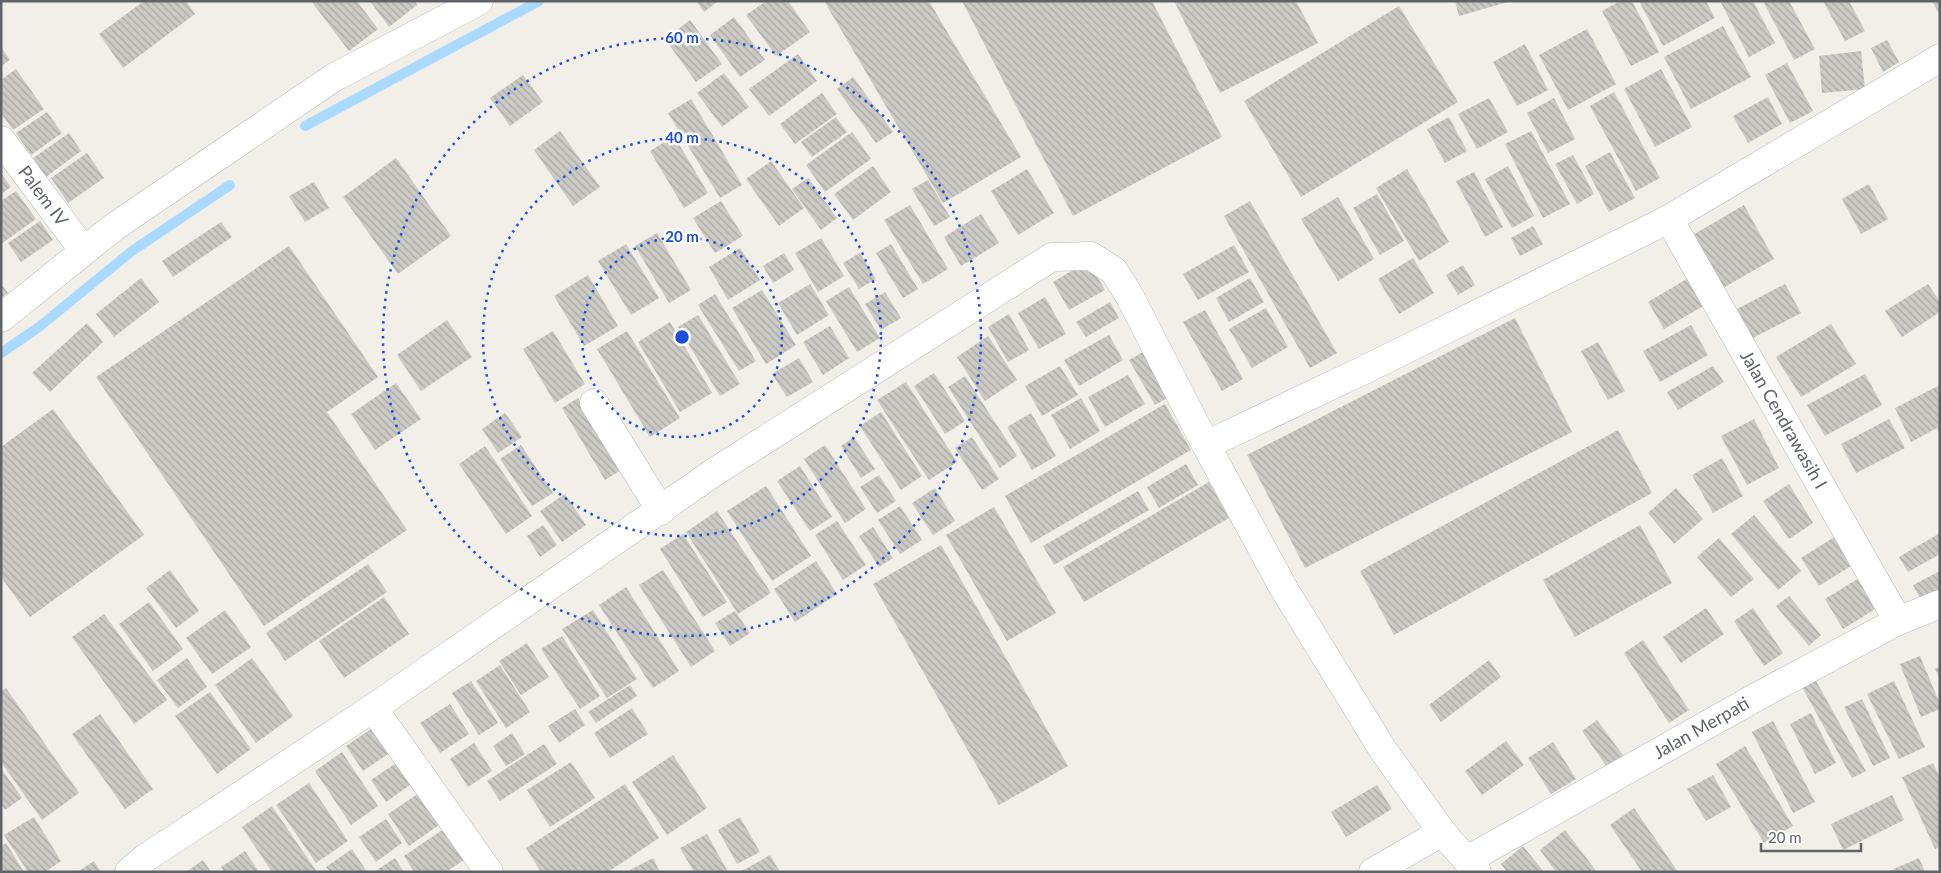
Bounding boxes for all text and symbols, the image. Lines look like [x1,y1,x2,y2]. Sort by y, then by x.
text: 60 m [665,28,699,46]
text: 40 m [665,128,699,146]
street label: Palem IV [14,161,74,231]
text: 20 m [665,227,699,245]
centre of rings [673,328,691,346]
street label: Jalan Cendrawasih I [1736,346,1832,492]
street label: Jalan Merpati [1649,691,1753,763]
scale bar [1761,820,1861,852]
text: 20 m [1768,828,1802,846]

